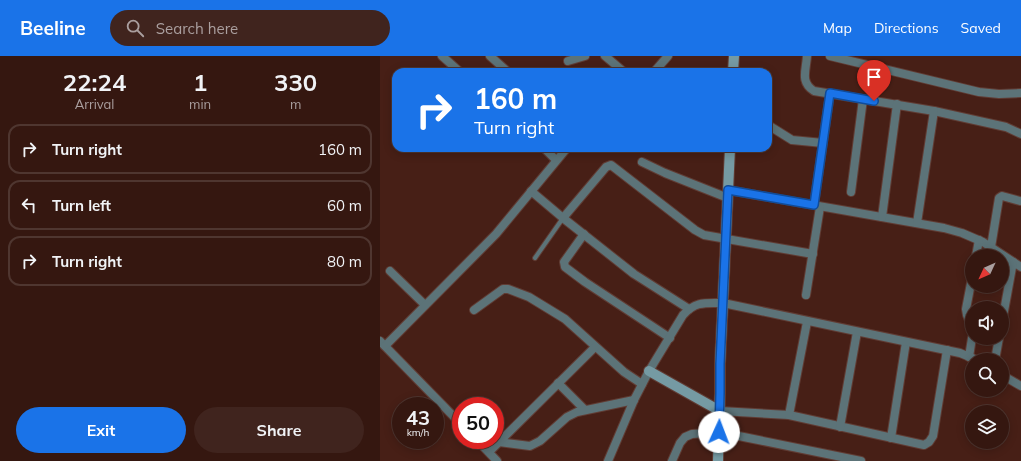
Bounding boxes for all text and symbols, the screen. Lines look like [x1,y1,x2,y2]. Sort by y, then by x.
search box [110,10,390,46]
text: Beeline [20,16,86,40]
icon: search [124,17,146,39]
text: Search here [156,19,238,38]
text: Map [823,19,852,37]
text: Directions [874,19,939,37]
text: Saved [961,19,1001,37]
pin [857,60,891,101]
icon: arrive [863,66,885,88]
text: 22:24 [63,67,126,97]
text: 1 [193,67,207,97]
text: 330 [274,67,317,97]
text: 160 m [474,81,557,116]
icon: right [408,84,460,136]
text: Arrival [75,96,114,112]
text: min [189,96,211,112]
text: m [290,96,301,112]
text: Turn right [474,116,554,139]
icon: right [18,138,40,160]
text: Turn right [52,140,122,159]
text: 160 m [318,140,362,159]
icon: left [18,194,40,216]
text: Turn left [52,196,111,215]
text: 60 m [327,196,362,215]
north arrow [965,249,1009,293]
map controls [965,249,1009,449]
icon: right [18,250,40,272]
text: Turn right [52,252,122,271]
text: 80 m [327,252,362,271]
button: sound [965,301,1009,345]
button: search [965,353,1009,397]
speed limit sign: 50 [452,397,504,449]
text: 43 [406,405,430,430]
button: layers [965,405,1009,449]
button: Exit [16,407,186,453]
button: Share [194,407,364,453]
position arrow [698,411,740,453]
text: km/h [407,426,429,439]

